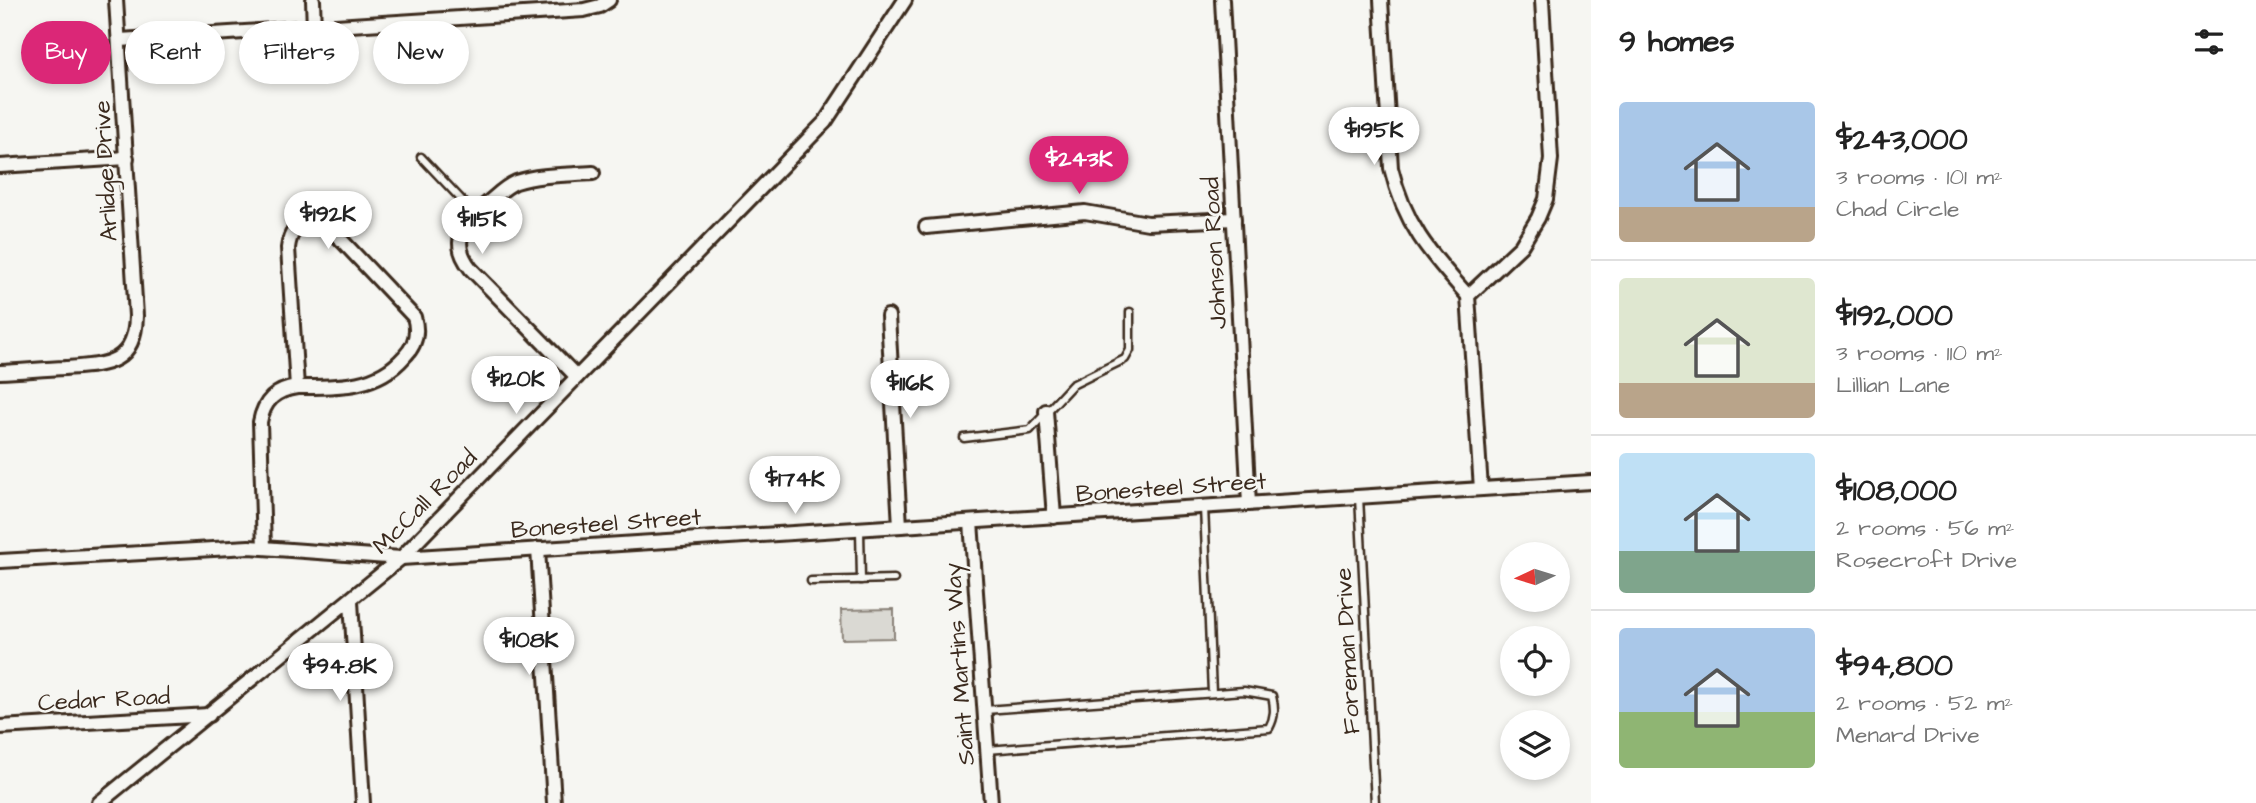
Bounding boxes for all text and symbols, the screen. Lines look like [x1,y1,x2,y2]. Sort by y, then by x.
chip: Buy [21,21,111,84]
chip: Rent [125,21,225,84]
chip: Filters [239,21,359,84]
chip: New [373,21,469,84]
text: 9 homes [1619,21,1734,63]
icon: filters [2190,23,2228,61]
street label: Arlidge Drive [85,100,128,242]
pin: $195K [1325,108,1423,167]
text: $195K [1344,114,1404,146]
text: $243,000 [1836,119,1968,161]
icon: home [1675,130,1759,214]
pin: $243K [1030,136,1128,196]
text: $243K [1045,143,1113,175]
text: 3 rooms · 101 m² [1836,161,2003,193]
street label: Johnson Road [1194,176,1236,330]
pin: $192K [279,191,377,251]
text: Chad Circle [1836,193,1959,225]
pin: $115K [433,196,531,256]
text: $192K [300,198,356,230]
text: $115K [458,203,506,235]
text: $192,000 [1836,295,1953,337]
icon: home [1675,306,1759,390]
text: 3 rooms · 110 m² [1836,337,2003,369]
pin: $120K [467,356,565,416]
pin: $116K [861,360,959,420]
text: $120K [487,363,545,395]
text: $116K [886,367,934,399]
text: Lillian Lane [1836,369,1950,401]
street label: McCall Road [365,442,485,562]
pin: $174K [746,456,844,516]
text: $174K [765,463,825,495]
street label: Bonesteel Street [1075,464,1268,512]
text: $108,000 [1836,470,1957,512]
icon: home [1675,481,1759,565]
street label: Bonesteel Street [510,500,703,548]
text: 2 rooms · 56 m² [1836,512,2014,544]
north arrow [1500,542,1570,612]
map controls [1500,542,1570,780]
text: Rosecroft Drive [1836,544,2017,576]
street label: Saint Martins Way [936,562,985,766]
street label: Foreman Drive [1327,567,1369,735]
pin: $108K [480,618,578,677]
text: $108K [499,624,559,656]
button: locate [1500,626,1570,696]
pin: $94.8K [283,644,397,703]
text: $94,800 [1836,645,1953,687]
text: $94.8K [303,650,377,682]
icon: home [1675,656,1759,740]
street label: Cedar Road [37,680,171,720]
text: 2 rooms · 52 m² [1836,687,2013,719]
button: layers [1500,710,1570,780]
text: Menard Drive [1836,719,1980,751]

